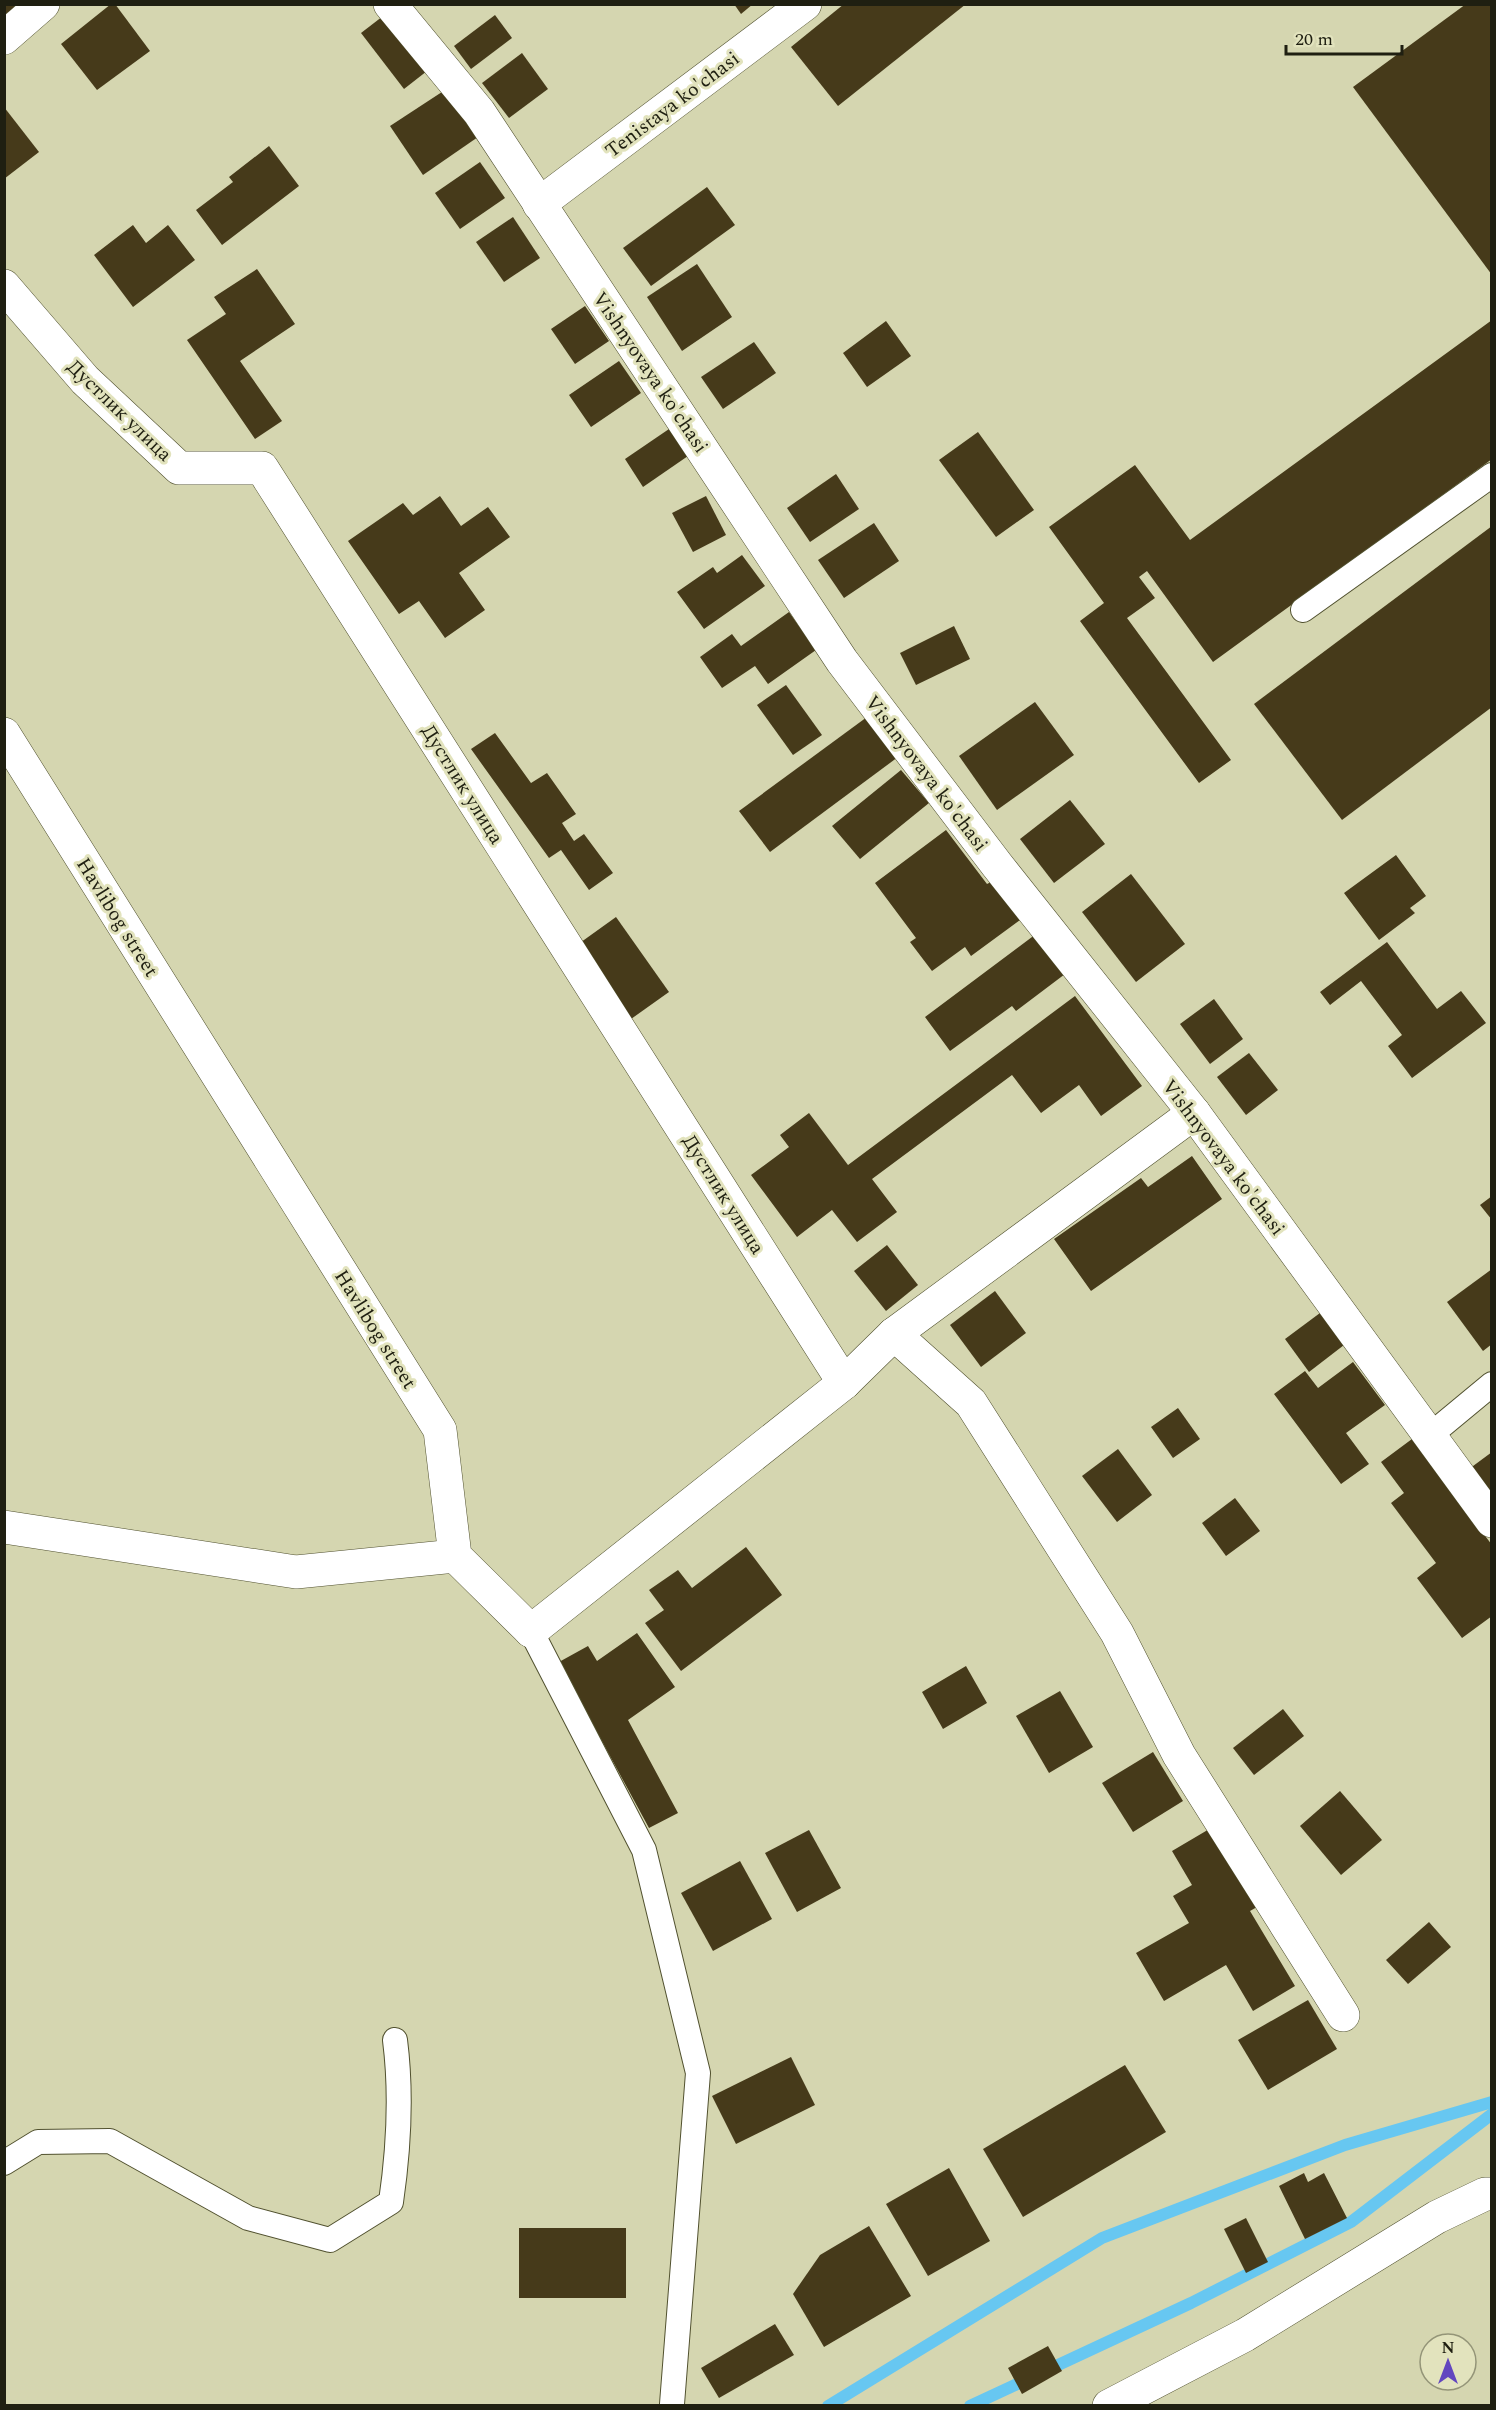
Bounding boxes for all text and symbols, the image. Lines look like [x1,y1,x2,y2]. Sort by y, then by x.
scale bar [1286,18,1402,56]
text: 20 m [1295,26,1333,53]
street label: Tenistaya ko'chasi [599,44,746,165]
street label: Vishnyovaya ko'chasi [585,286,716,459]
street label: Дустлик улица [60,353,179,469]
street label: Vishnyovaya ko'chasi [857,689,995,858]
street label: Дустлик улица [413,719,511,850]
street label: Hаvlibog street [68,852,166,983]
street label: Vishnyovaya ko'chasi [1154,1073,1292,1242]
street label: Дустлик улица [674,1129,772,1260]
street label: Hаvlibog street [326,1264,424,1395]
north arrow [1418,2332,1478,2392]
text: N [1441,2336,1455,2360]

